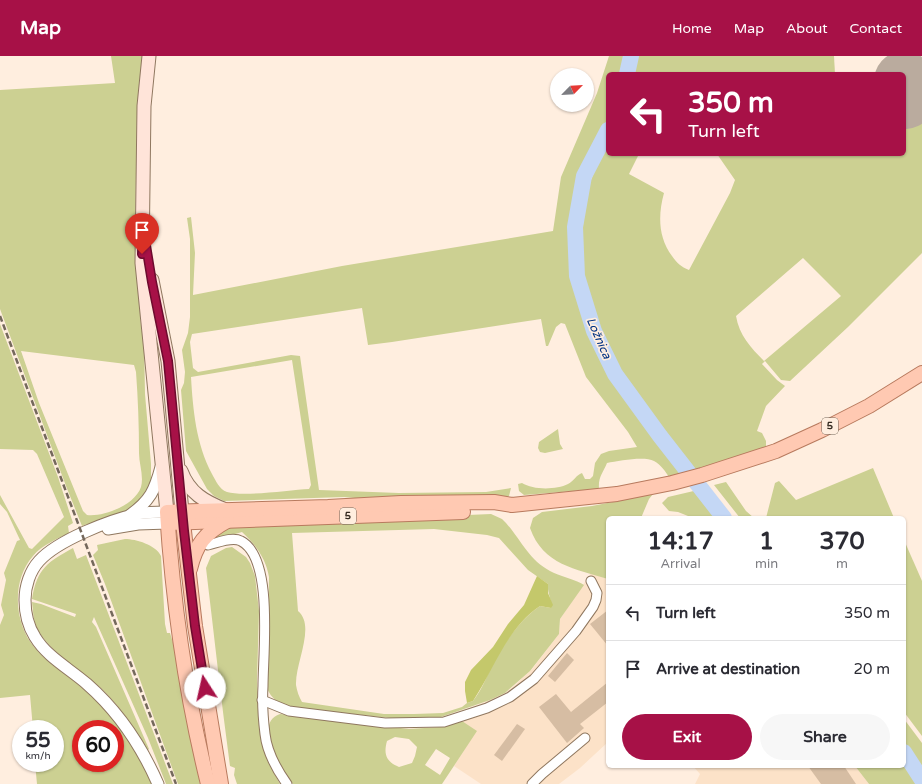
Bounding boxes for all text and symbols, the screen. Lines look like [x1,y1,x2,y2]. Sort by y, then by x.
text: Map [20,17,61,39]
text: Home [672,20,712,37]
text: Map [734,20,764,37]
text: About [786,20,828,37]
text: Contact [850,20,902,37]
north arrow [550,68,594,112]
map controls [550,68,594,112]
text: 350 m [688,86,774,120]
icon: left [622,88,674,140]
text: Turn left [688,120,760,142]
pin [125,213,159,254]
icon: arrive [131,219,153,241]
water label: Ložnica [584,315,614,361]
road number: 5 [822,418,838,434]
road number: 5 [340,508,356,524]
text: 14:17 [647,527,714,556]
text: 1 [759,527,774,556]
text: 370 [819,527,865,556]
text: Arrival [660,556,701,572]
text: min [755,556,778,572]
text: m [836,556,848,572]
icon: left [622,602,644,624]
text: Turn left [656,604,716,622]
text: 350 m [844,604,890,622]
icon: arrive [622,658,644,680]
text: Arrive at destination [656,660,800,678]
text: 20 m [853,660,890,678]
position arrow [184,667,226,709]
button: Exit [622,714,752,760]
button: Share [760,714,890,760]
speed limit sign: 60 [72,720,124,772]
text: 55 [25,729,51,753]
text: km/h [25,750,51,762]

